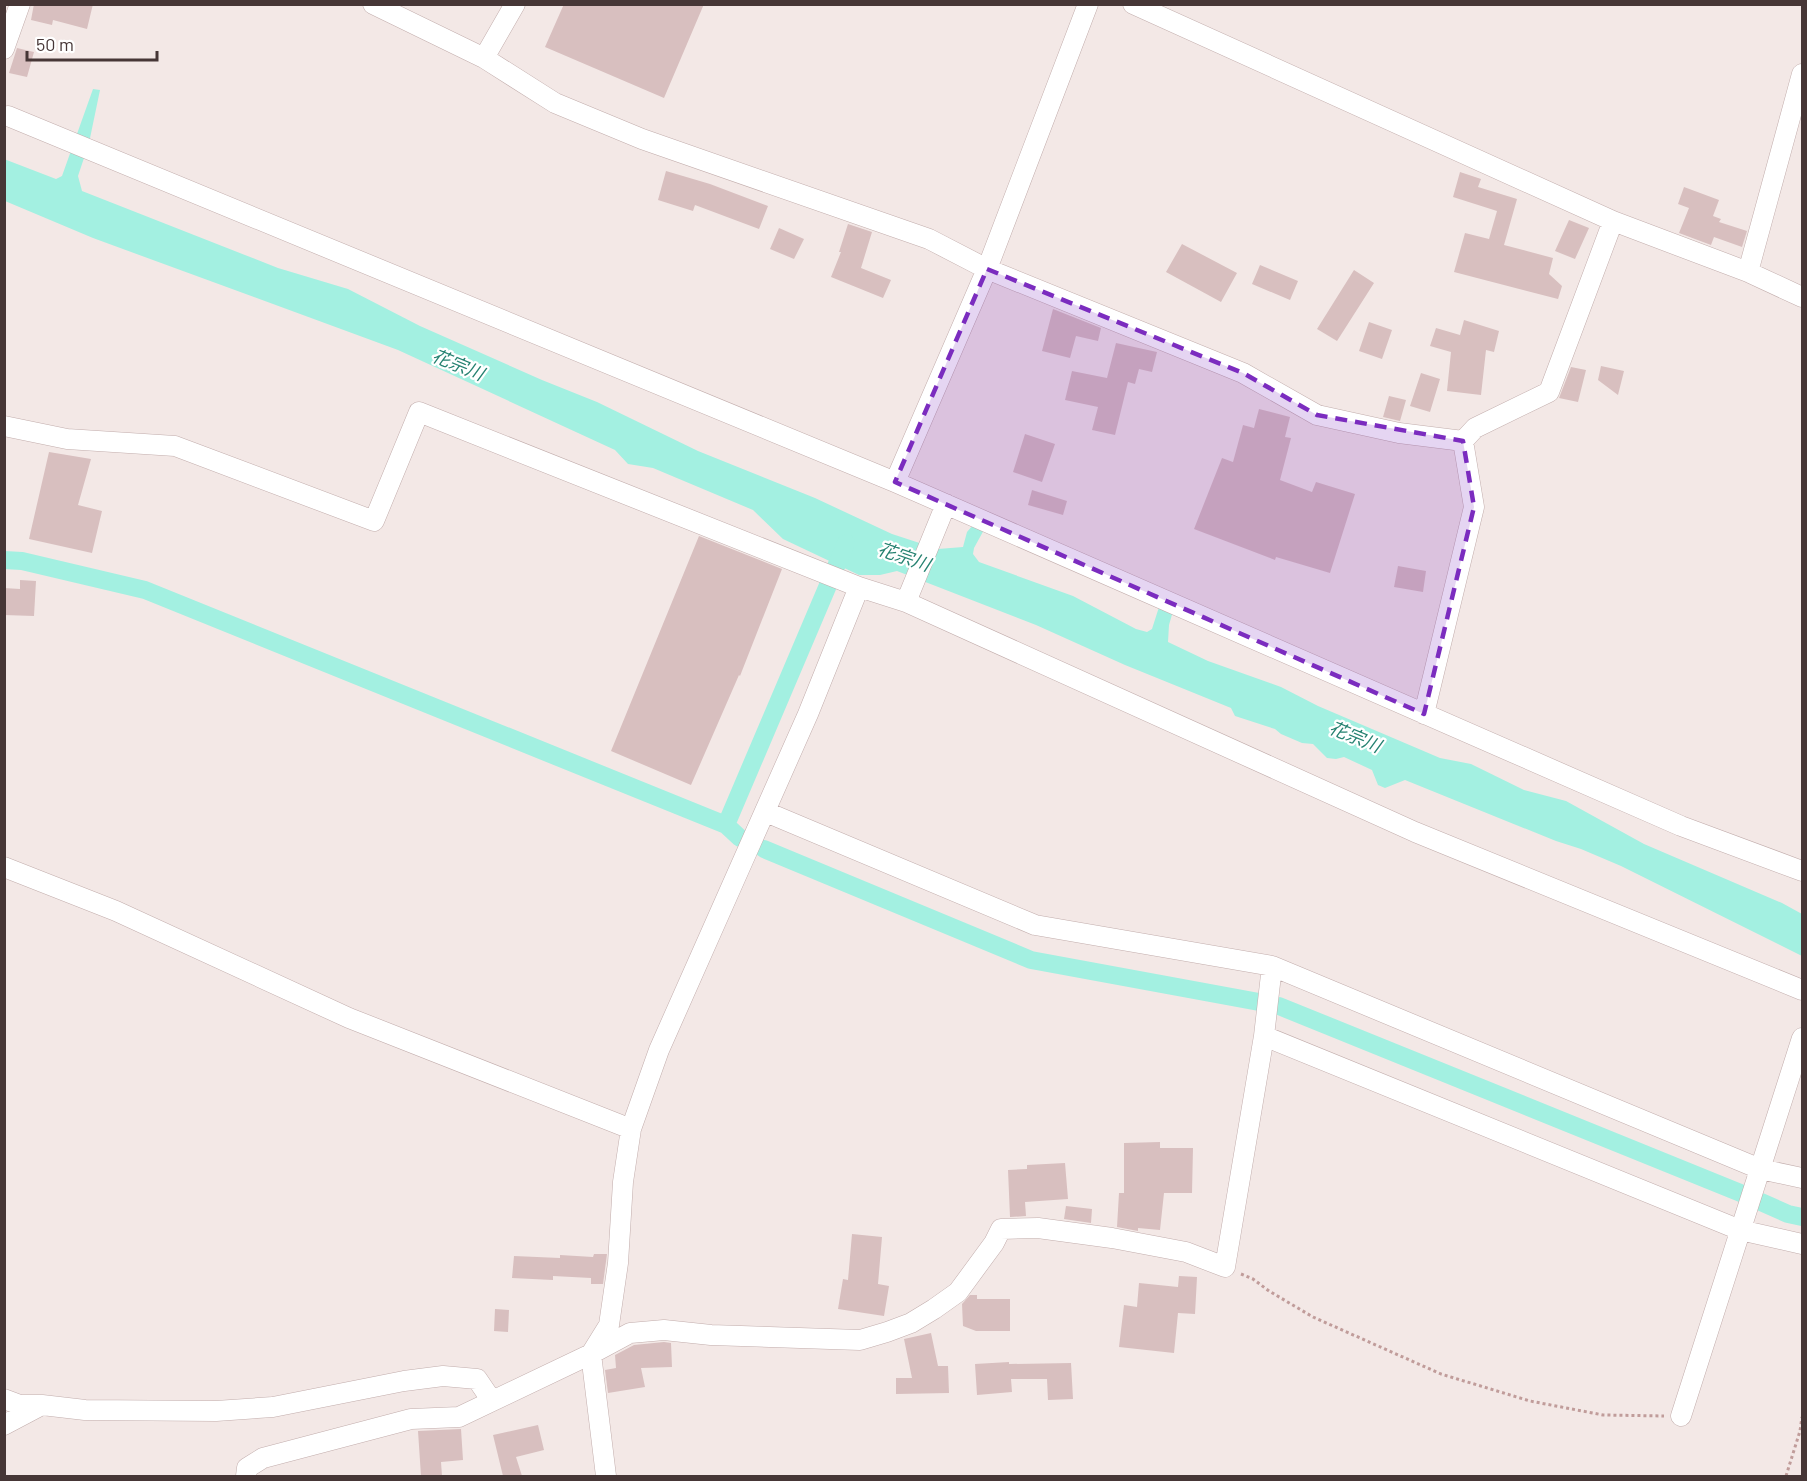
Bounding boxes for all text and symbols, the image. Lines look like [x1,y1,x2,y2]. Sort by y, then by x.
scale bar [27,24,158,62]
text: 50 m [36,33,74,55]
water label: 花宗川 [429,344,489,385]
water label: 花宗川 [875,537,935,576]
water label: 花宗川 [1326,716,1386,757]

